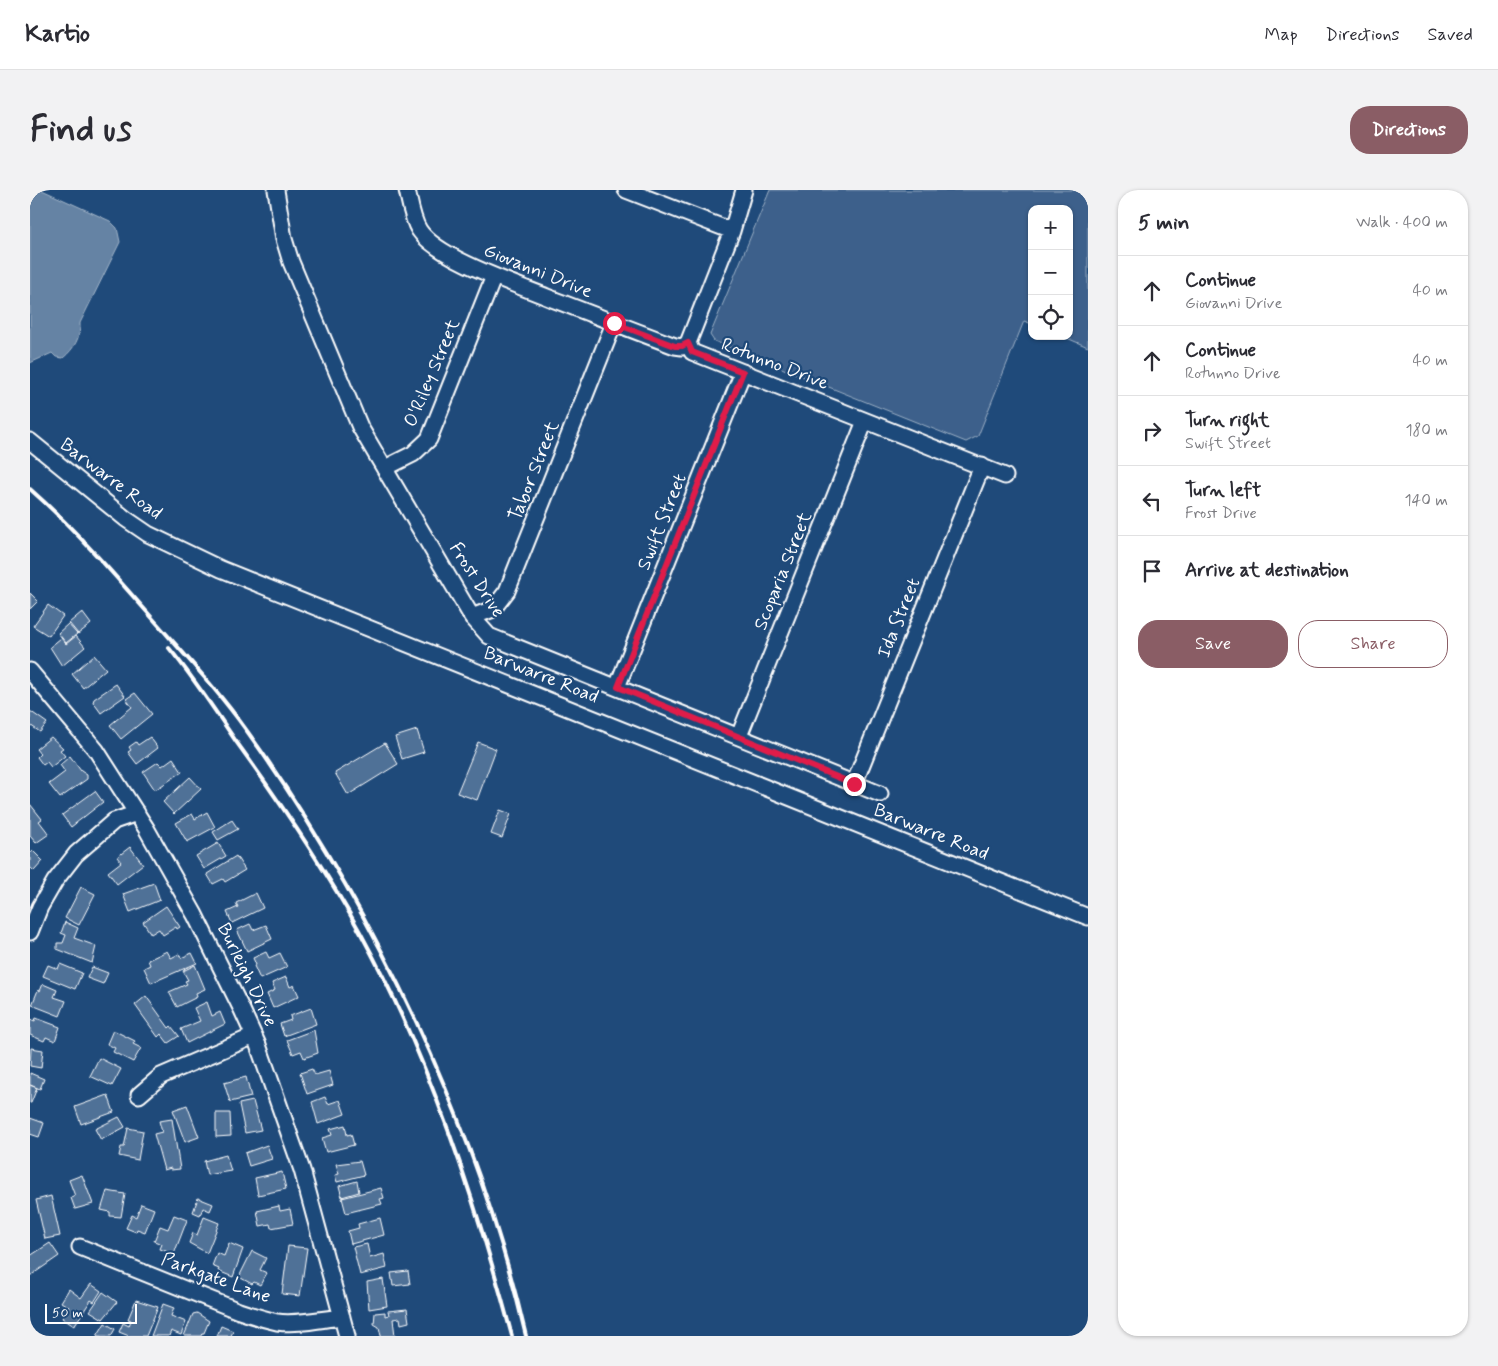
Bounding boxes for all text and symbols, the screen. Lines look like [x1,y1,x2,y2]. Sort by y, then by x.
text: Kartio [25,19,90,50]
text: Map [1265,23,1298,47]
text: Directions [1326,23,1400,47]
text: Saved [1428,23,1473,47]
button: Directions [1350,106,1468,154]
text: Find us [30,107,132,153]
map controls [1028,205,1073,340]
button: + [1028,205,1073,250]
text: 5 min [1138,209,1190,237]
text: Walk · 400 m [1356,212,1448,233]
street label: Giovanni Drive [480,238,596,304]
button: − [1028,250,1073,295]
text: Continue [1185,268,1256,293]
icon: ahead [1138,277,1166,305]
text: 40 m [1412,280,1448,301]
text: Giovanni Drive [1185,293,1282,314]
button: locate [1028,295,1073,340]
route start [603,312,626,335]
street label: O'Riley Street [398,315,466,431]
street label: Rotunno Drive [718,332,832,396]
text: Continue [1185,338,1256,363]
icon: ahead [1138,347,1166,375]
text: 40 m [1412,350,1448,371]
text: Rotunno Drive [1185,363,1281,384]
text: Turn right [1185,408,1269,433]
street label: Tabor Street [503,417,565,525]
icon: right [1138,417,1166,445]
text: 180 m [1405,420,1448,441]
street label: Barwarre Road [55,432,167,526]
text: Swift Street [1185,433,1271,454]
street label: Swift Street [631,470,693,574]
text: Turn left [1185,478,1261,503]
icon: left [1138,487,1166,515]
text: 140 m [1404,490,1448,511]
text: Frost Drive [1185,503,1257,524]
street label: Scoparia Street [748,508,818,634]
street label: Frost Drive [443,537,511,623]
icon: arrive [1138,557,1166,585]
text: Arrive at destination [1185,558,1349,583]
street label: Ida Street [872,574,926,662]
button: Save [1138,620,1288,668]
button: Share [1298,620,1448,668]
street label: Barwarre Road [480,641,602,709]
route end [843,773,866,796]
street label: Barwarre Road [870,798,992,866]
street label: Burleigh Drive [210,919,283,1032]
street label: Parkgate Lane [158,1247,274,1310]
scale bar [45,1301,138,1324]
text: 50 m [52,1304,83,1322]

